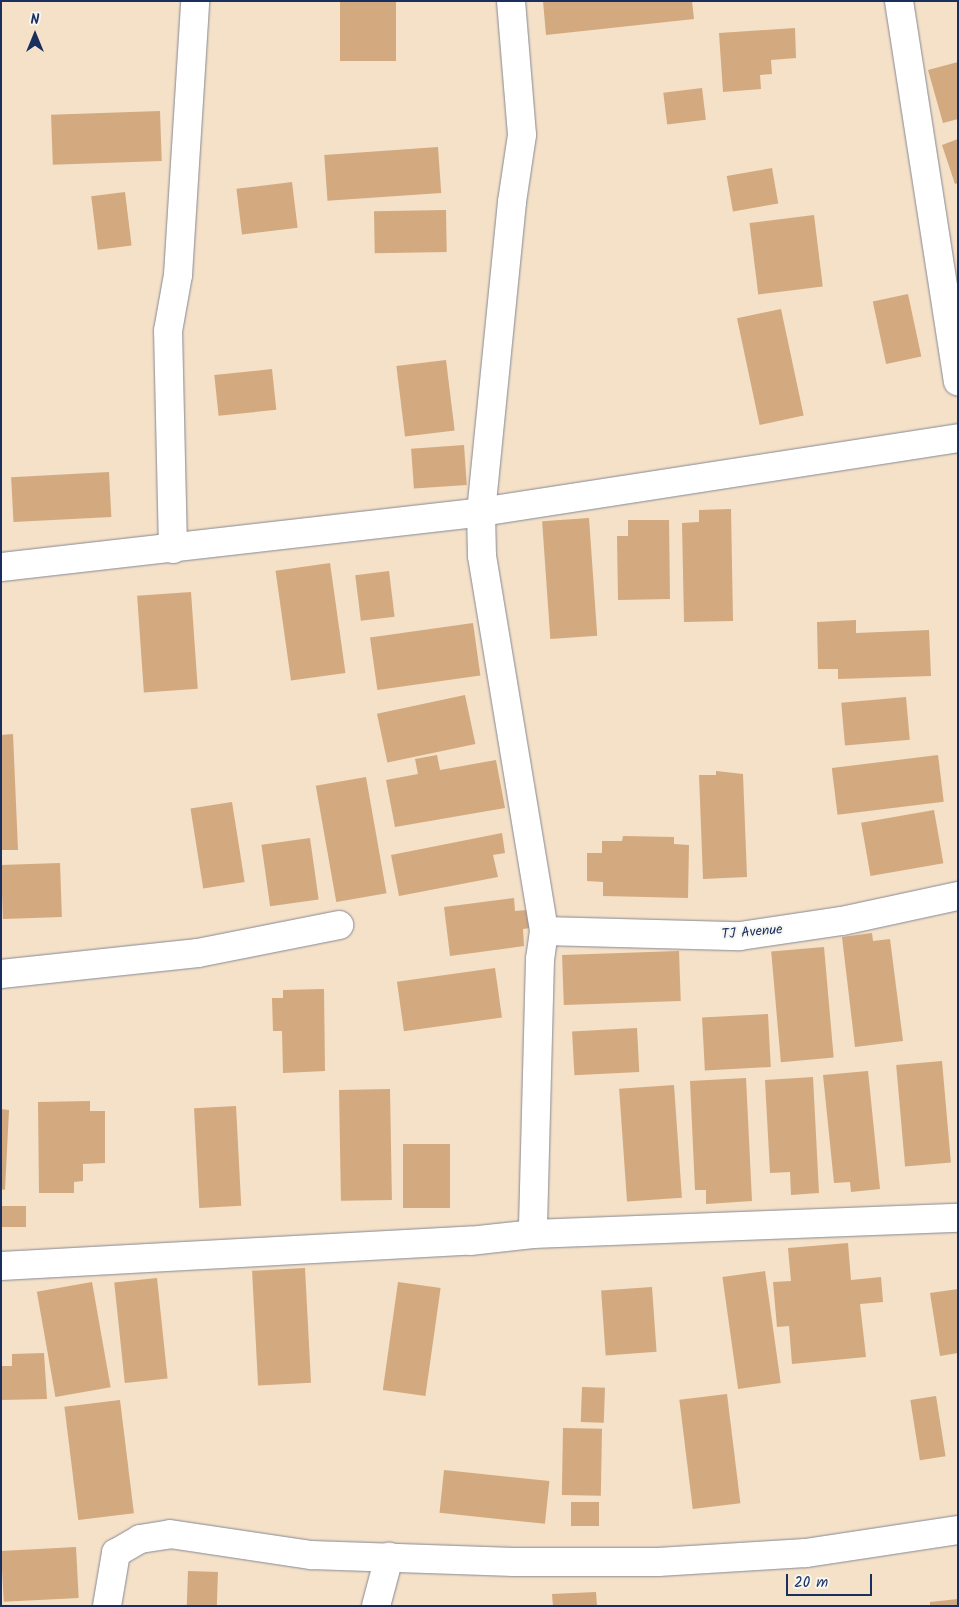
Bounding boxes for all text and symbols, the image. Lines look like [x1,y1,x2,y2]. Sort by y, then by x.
text: N [31,9,39,31]
north arrow [10,10,60,60]
street label: TJ Avenue [721,921,783,943]
scale bar [789,1564,875,1596]
text: 20 m [794,1571,828,1595]

